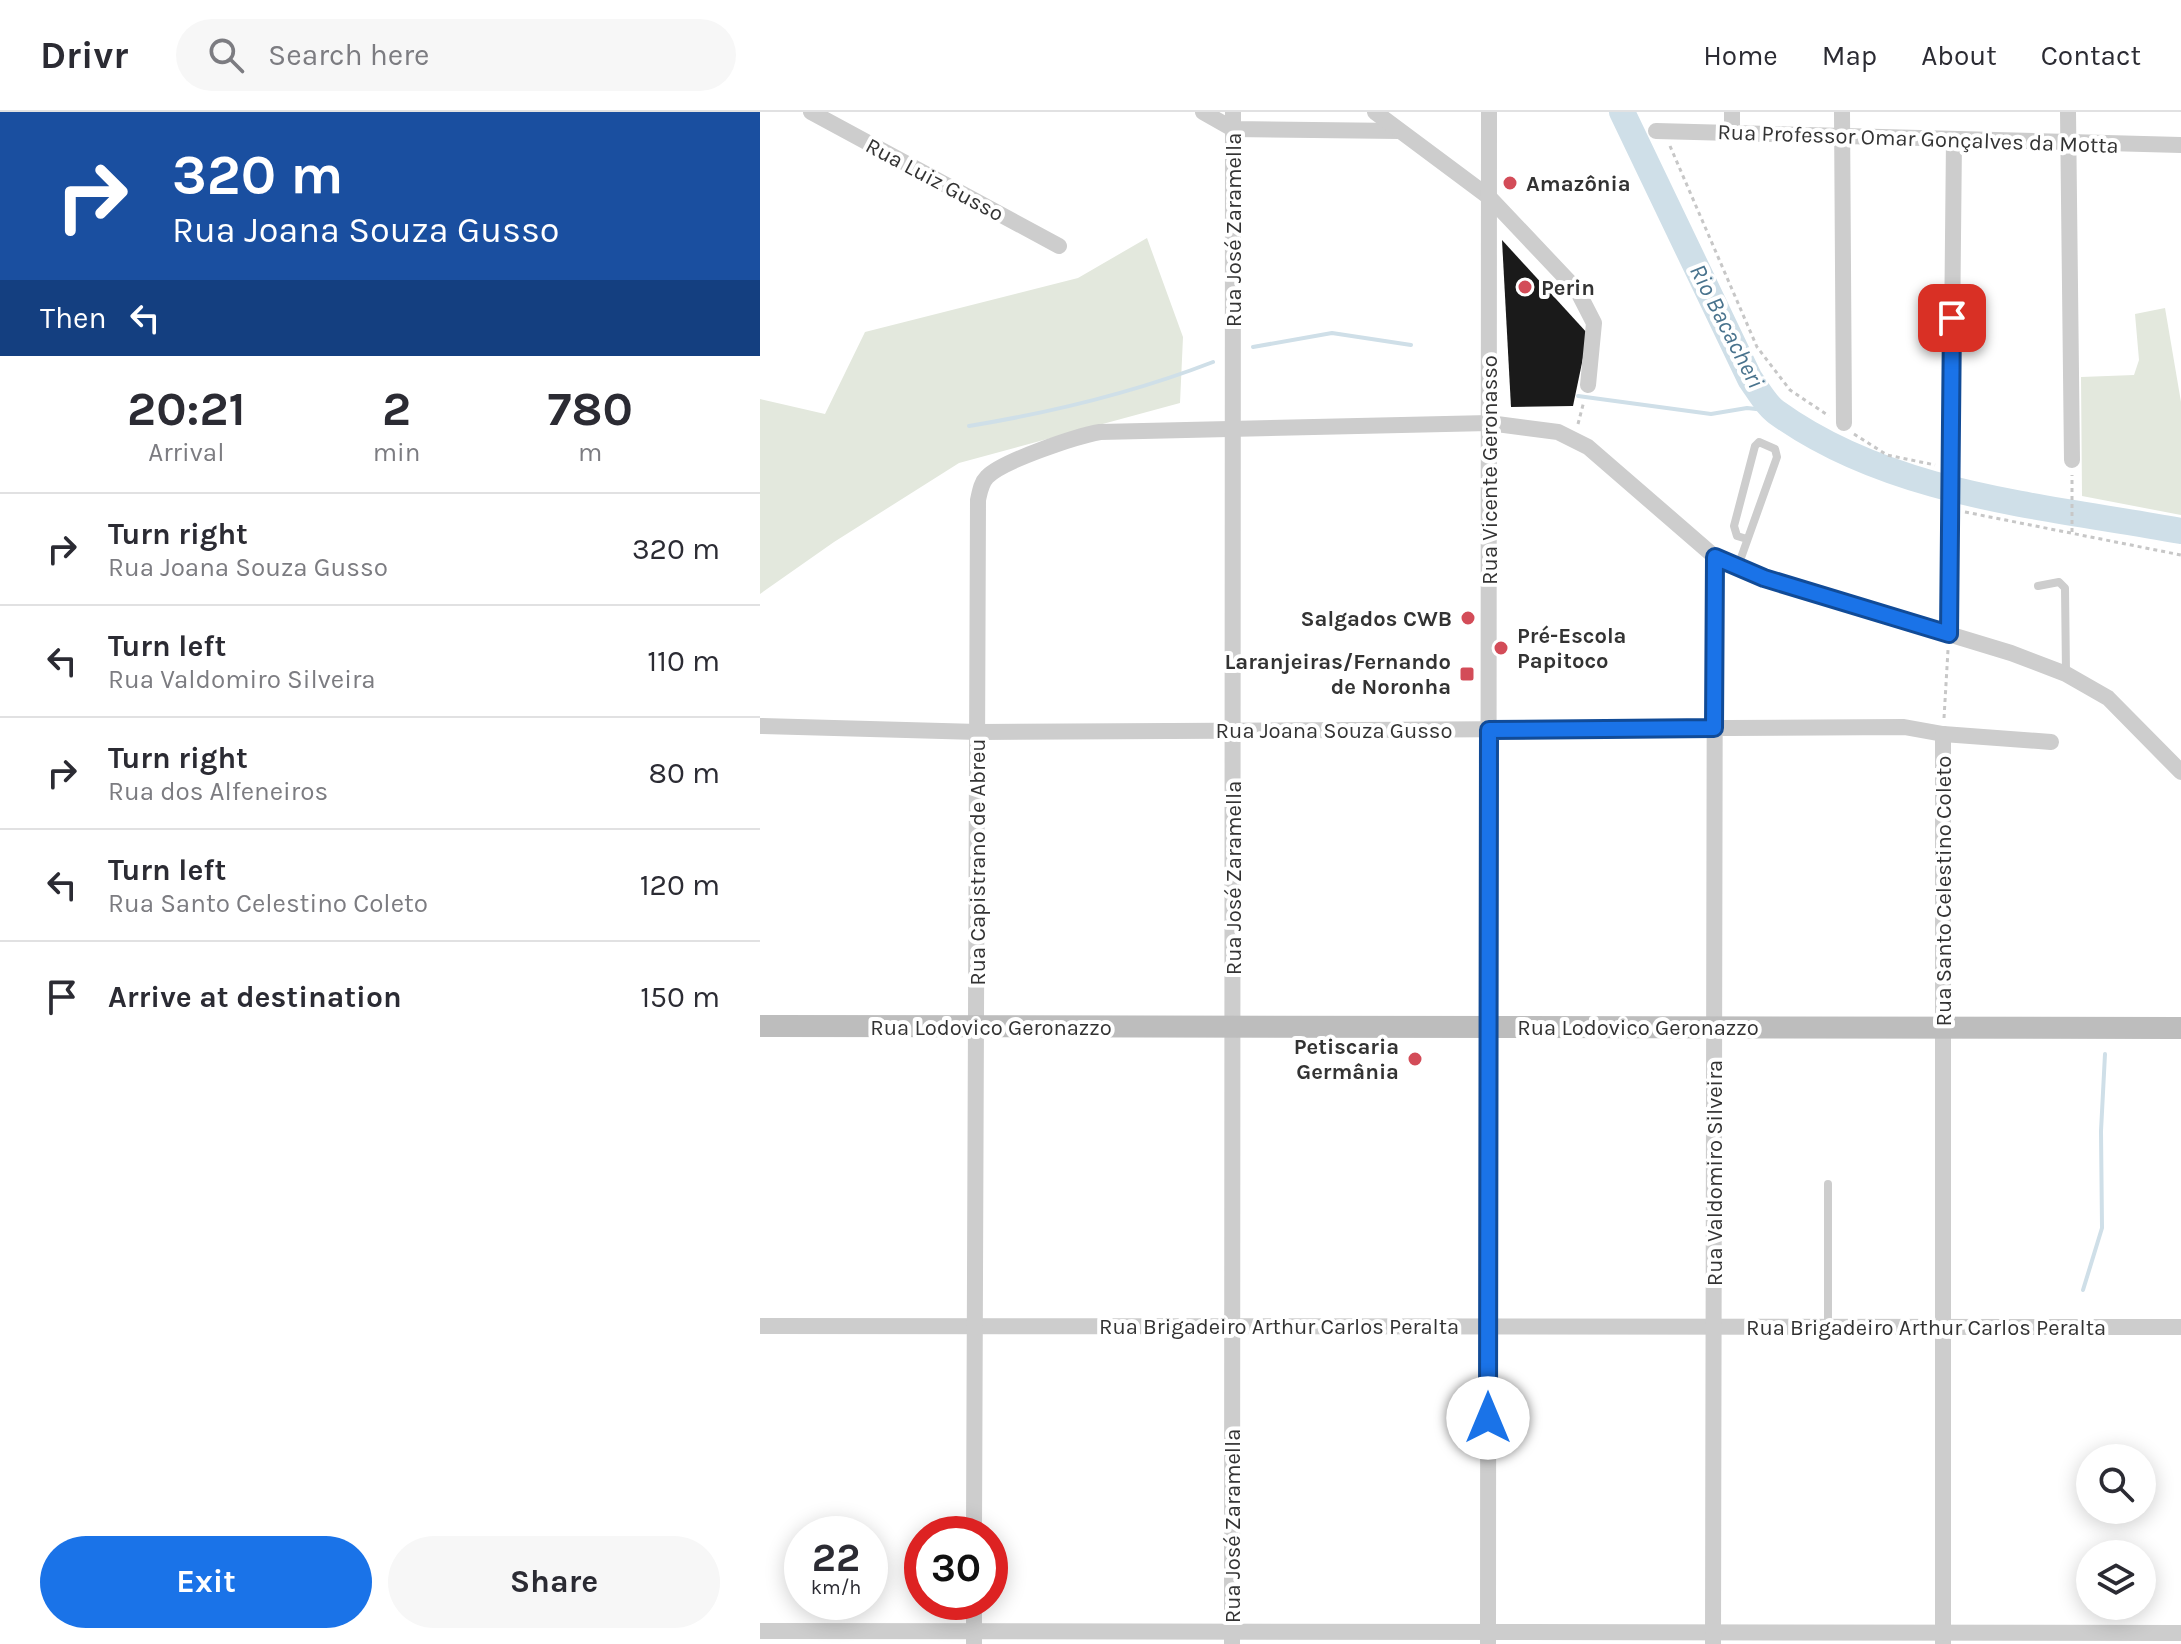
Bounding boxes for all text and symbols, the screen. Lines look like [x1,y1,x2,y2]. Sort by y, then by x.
search box [176,19,736,91]
text: Drivr [40,33,128,78]
icon: search [204,33,248,77]
text: Search here [268,37,429,73]
text: Home [1703,39,1778,72]
text: Map [1822,39,1877,72]
text: About [1921,39,1997,72]
text: Contact [2041,39,2141,72]
street label: Rua Professor Omar Gonçalves da Motta [1717,119,2119,159]
street label: Rua Luiz Gusso [861,133,1008,227]
street label: Rua José Zaramella [1221,133,1247,327]
text: 320 m [172,142,343,207]
icon: right [40,144,144,248]
place label: Amazônia [1526,171,1631,197]
marker: Amazônia [1501,174,1519,192]
text: Rua Joana Souza Gusso [172,209,560,251]
water label: Rio Bacacheri [1684,259,1770,393]
place label: Perin [1541,275,1595,301]
marker: Perin [1516,278,1534,296]
pin [1918,284,1986,352]
icon: left [123,296,167,340]
icon: arrive [1930,296,1974,340]
text: Then [40,300,107,336]
street label: Rua Vicente Geronasso [1477,355,1503,585]
text: 20:21 [127,381,246,437]
text: 2 [382,381,411,437]
text: 780 [548,381,633,437]
text: Arrival [148,437,224,468]
text: min [373,437,420,468]
text: m [578,437,602,468]
text: Turn right [108,516,248,552]
icon: right [40,527,84,571]
text: 320 m [632,531,720,567]
text: Rua Joana Souza Gusso [108,552,388,583]
place label: Salgados CWB [1301,606,1452,632]
marker: Salgados CWB [1459,609,1477,627]
place label: Pré-Escola Papitoco [1517,623,1626,674]
text: Turn left [108,628,226,664]
icon: left [40,639,84,683]
marker: Pré-Escola Papitoco [1492,639,1510,657]
text: 110 m [647,643,720,679]
place label: Laranjeiras/Fernando de Noronha [1224,649,1451,700]
text: Rua Valdomiro Silveira [108,664,376,695]
marker: Laranjeiras/Fernando de Noronha [1458,665,1476,683]
street label: Rua Joana Souza Gusso [1216,718,1452,744]
street label: Rua Capistrano de Abreu [965,738,991,986]
text: Turn right [108,740,248,776]
icon: right [40,751,84,795]
text: 80 m [649,755,720,791]
street label: Rua Santo Celestino Coleto [1931,756,1957,1026]
text: Rua dos Alfeneiros [108,776,328,807]
street label: Rua José Zaramella [1221,781,1247,975]
text: Turn left [108,852,226,888]
icon: left [40,863,84,907]
text: 120 m [640,867,720,903]
text: Rua Santo Celestino Coleto [108,888,428,919]
icon: arrive [40,975,84,1019]
text: Arrive at destination [108,979,402,1015]
text: 150 m [640,979,720,1015]
street label: Rua Lodovico Geronazzo [870,1015,1112,1041]
street label: Rua Lodovico Geronazzo [1517,1015,1759,1041]
place label: Petiscaria Germânia [1294,1034,1399,1085]
marker: Petiscaria Germânia [1406,1050,1424,1068]
street label: Rua Valdomiro Silveira [1702,1060,1728,1286]
street label: Rua Brigadeiro Arthur Carlos Peralta [1099,1314,1459,1340]
street label: Rua Brigadeiro Arthur Carlos Peralta [1746,1315,2106,1341]
position arrow [1446,1376,1530,1460]
street label: Rua José Zaramella [1220,1429,1246,1623]
map controls [2076,1444,2156,1620]
button: search [2076,1444,2156,1524]
speed limit sign: 30 [904,1516,1008,1620]
text: 22 [812,1534,860,1581]
button: Exit [40,1536,372,1628]
button: Share [388,1536,720,1628]
button: layers [2076,1540,2156,1620]
text: km/h [811,1576,861,1599]

